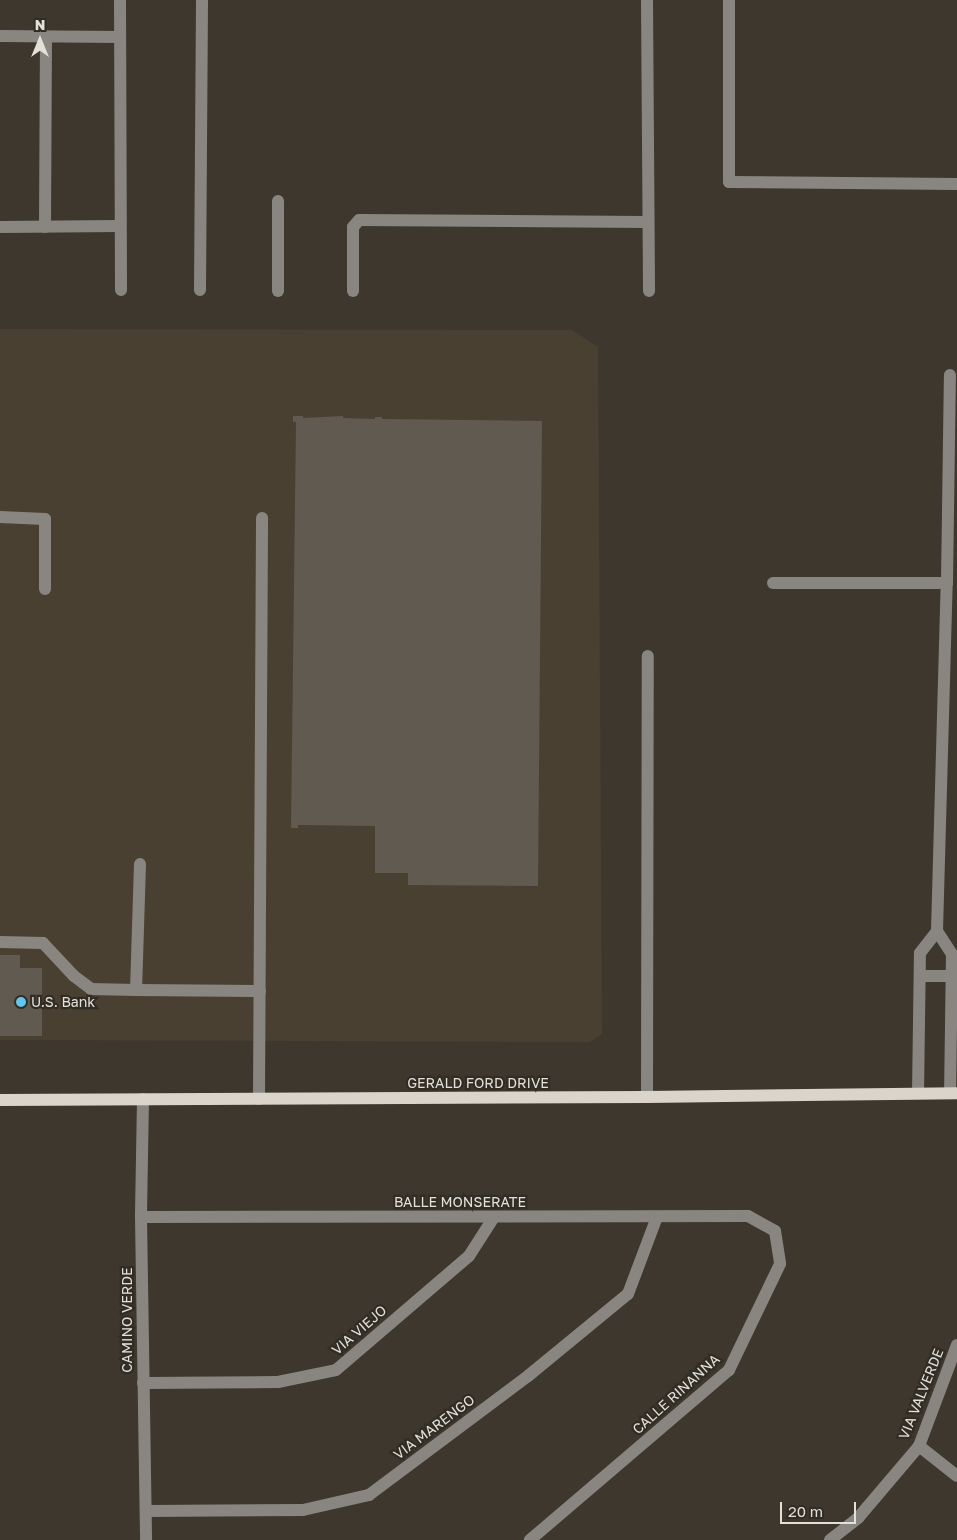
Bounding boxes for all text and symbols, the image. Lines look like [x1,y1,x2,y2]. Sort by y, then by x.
north arrow [15,15,65,65]
text: N [35,16,45,33]
place label: U.S. Bank [31,994,95,1010]
marker: U.S. Bank [15,996,27,1008]
street label: GERALD FORD DRIVE [407,1075,549,1091]
street label: BALLE MONSERATE [394,1194,526,1210]
street label: CAMINO VERDE [119,1267,135,1373]
street label: VIA VIEJO [328,1302,390,1358]
street label: VIA VALVERDE [895,1346,947,1442]
street label: CALLE RINANNA [629,1351,723,1437]
street label: VIA MARENGO [390,1391,478,1463]
scale bar [782,1492,858,1524]
text: 20 m [788,1502,823,1520]

